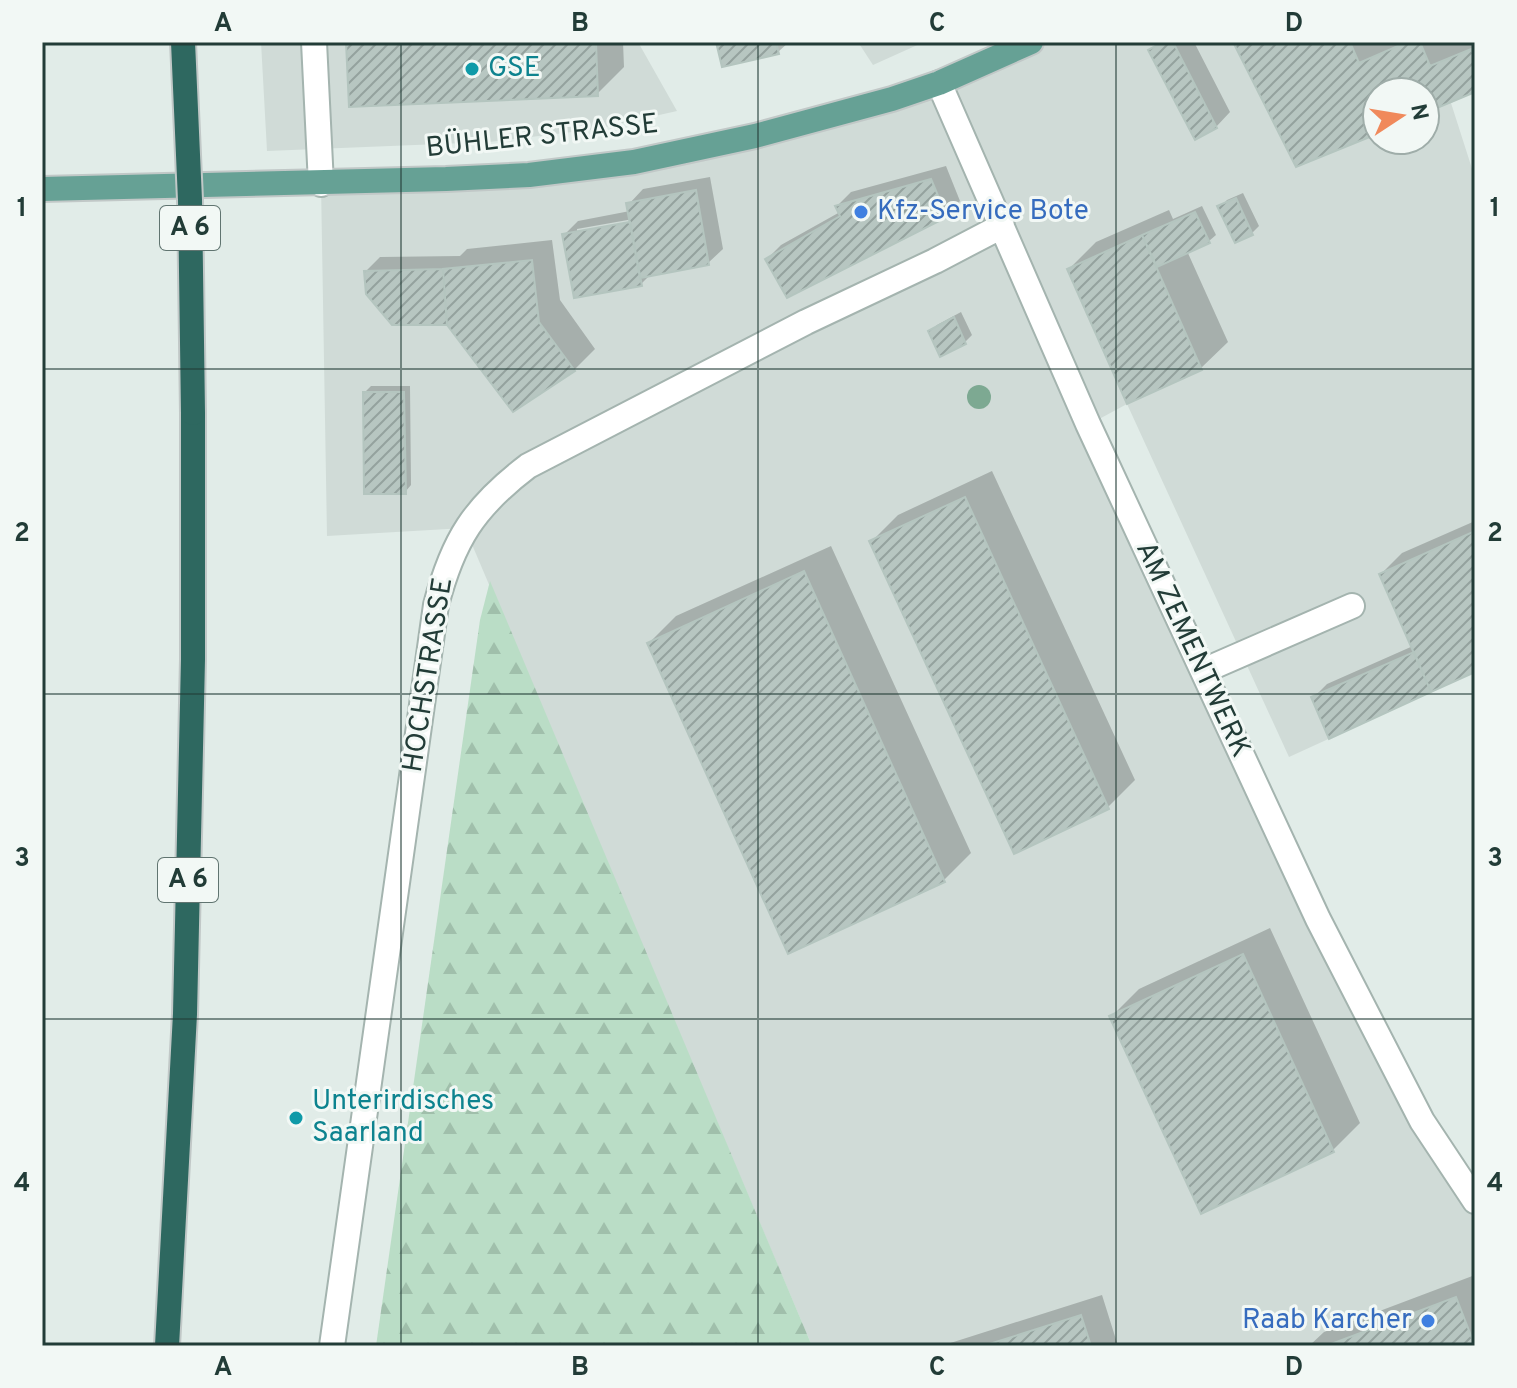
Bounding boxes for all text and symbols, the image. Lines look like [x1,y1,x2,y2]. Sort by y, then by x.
text: A [214,8,232,41]
text: B [571,8,589,41]
text: C [929,8,945,41]
text: D [1285,8,1303,41]
place label: GSE [488,51,541,87]
marker: GSE [463,60,481,78]
north arrow [1361,76,1441,156]
text: N [1403,102,1433,123]
street label: BÜHLER STRASSE [424,105,660,167]
text: 1 [17,193,27,226]
text: 1 [1490,193,1500,226]
place label: Kfz-Service Bote [877,194,1089,230]
marker: Kfz-Service Bote [852,203,870,221]
road number: A 6 [160,206,220,250]
text: 2 [14,518,30,551]
text: 2 [1487,518,1503,551]
street label: AM ZEMENTWERK [1126,536,1258,764]
street label: HOCHSTRASSE [396,575,462,775]
text: 3 [14,843,30,876]
text: 3 [1487,843,1503,876]
road number: A 6 [158,858,218,902]
place label: Unterirdisches Saarland [312,1084,494,1152]
marker: Unterirdisches Saarland [287,1109,305,1127]
text: 4 [14,1168,30,1201]
text: 4 [1487,1168,1503,1201]
place label: Raab Karcher [1242,1303,1412,1339]
marker: Raab Karcher [1419,1312,1437,1330]
text: A [214,1352,232,1385]
text: B [571,1352,589,1385]
text: C [929,1352,945,1385]
text: D [1285,1352,1303,1385]

